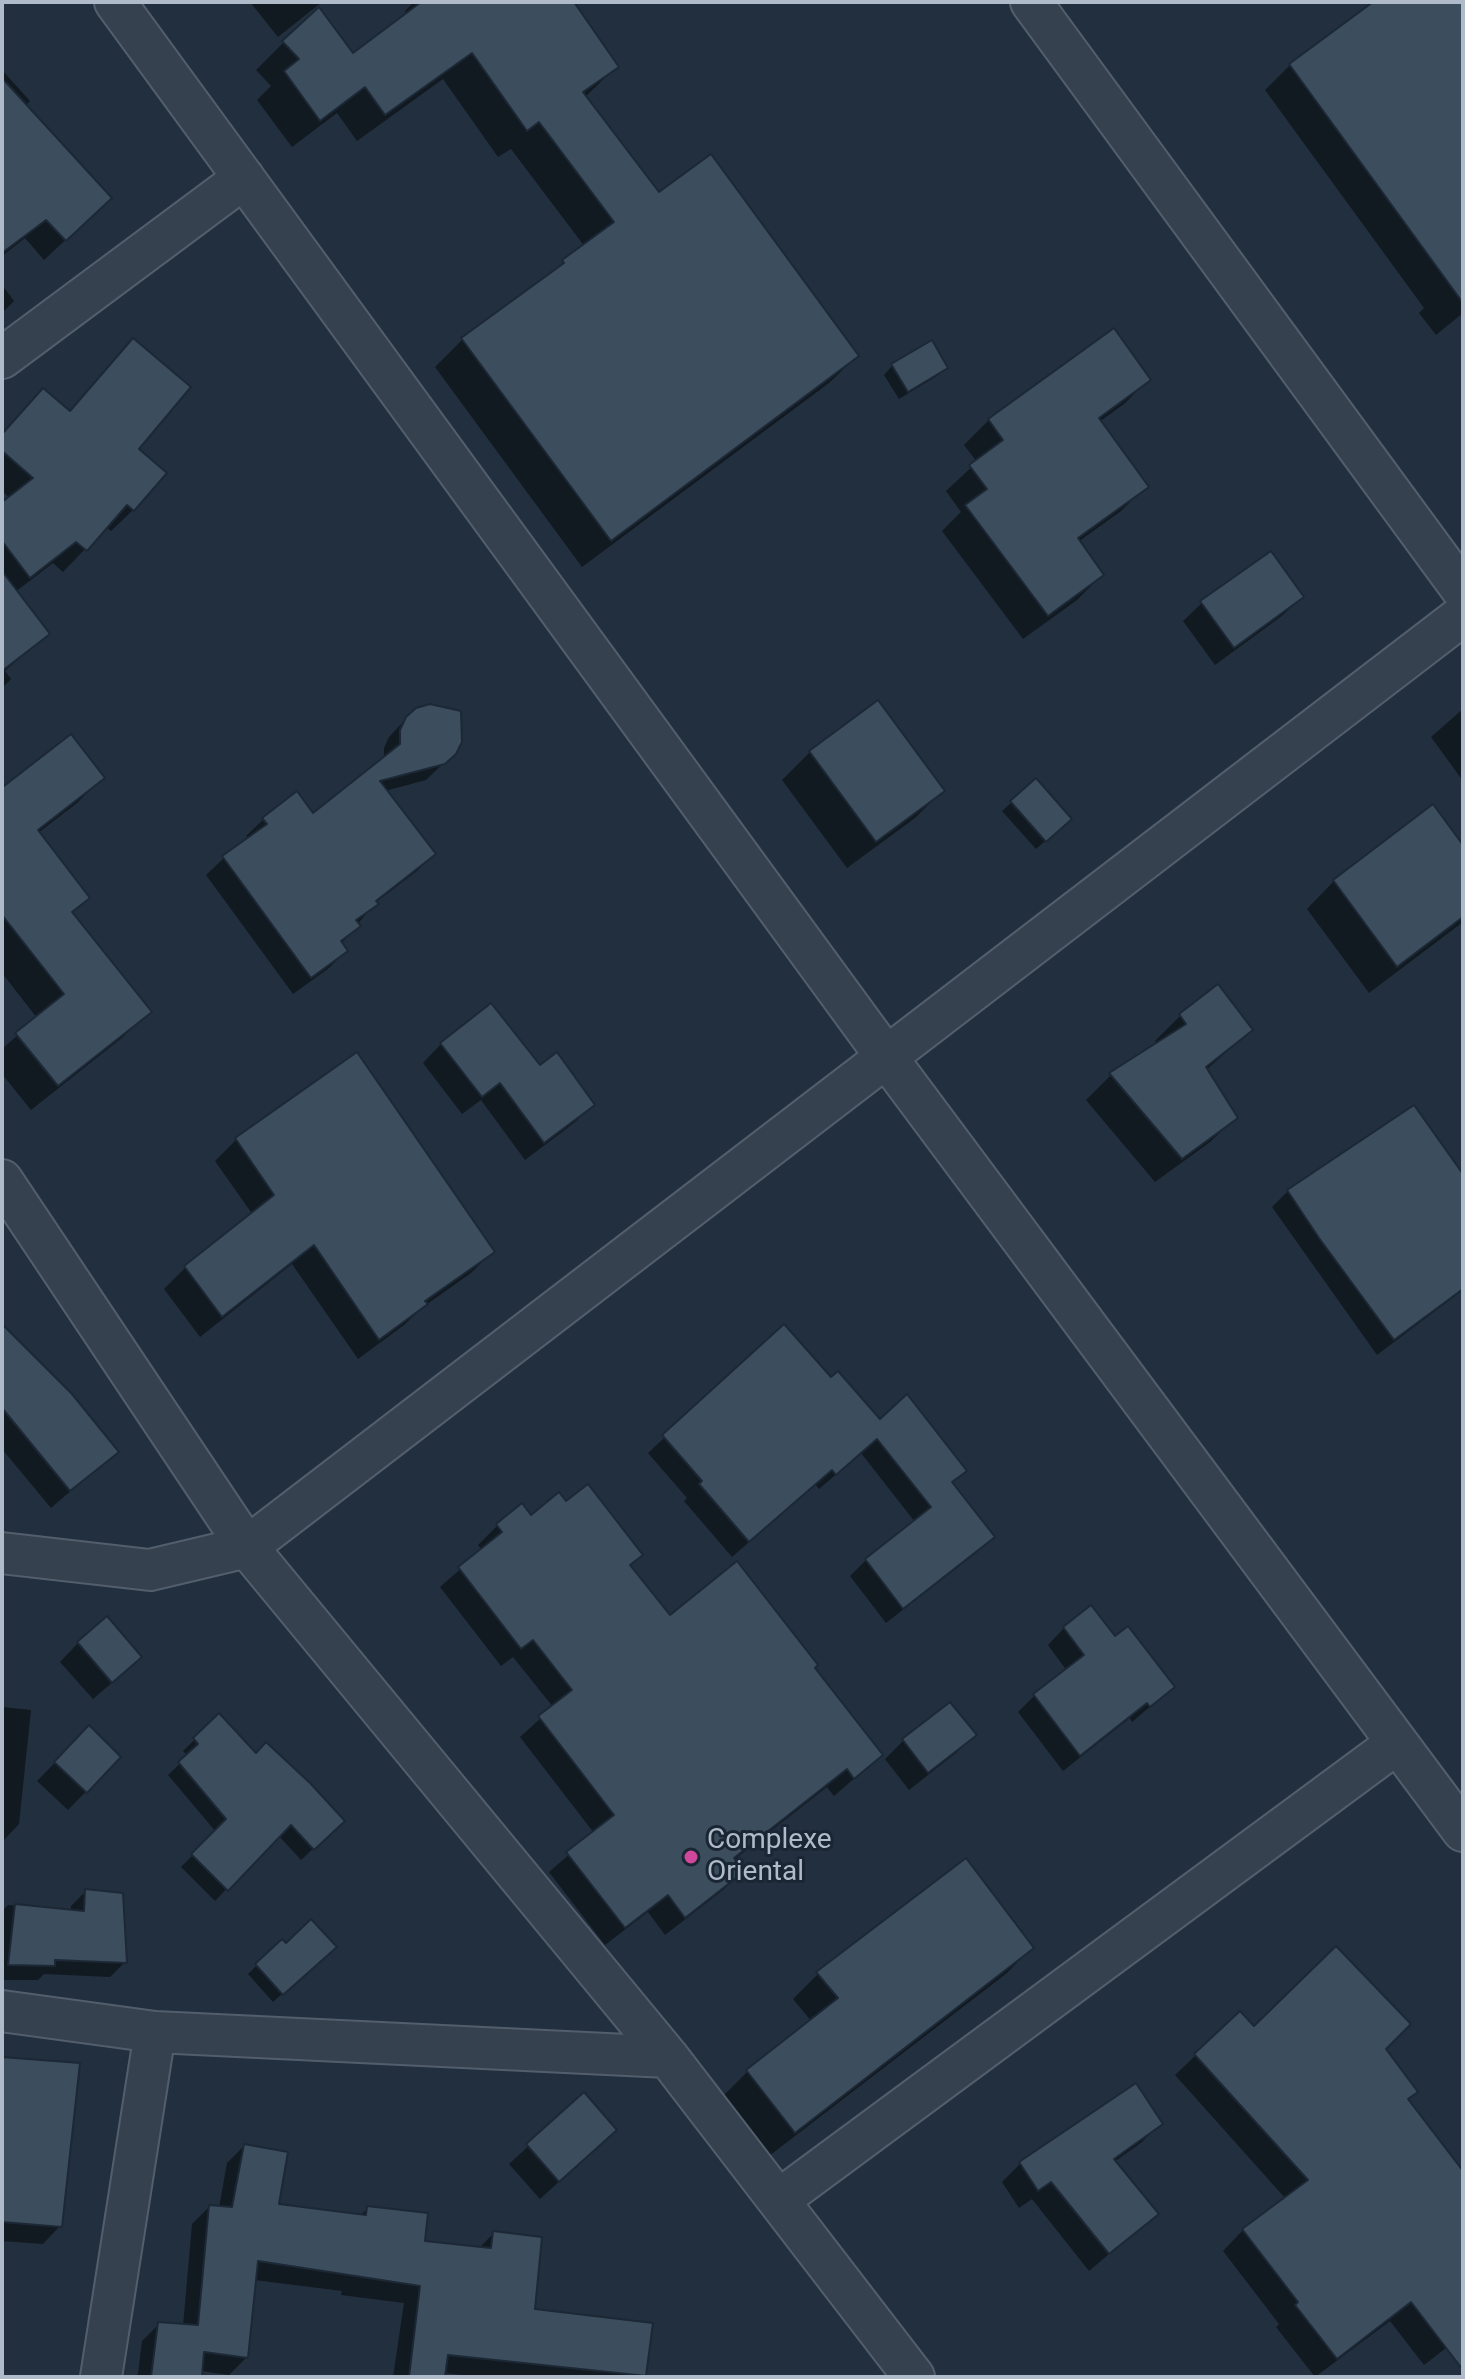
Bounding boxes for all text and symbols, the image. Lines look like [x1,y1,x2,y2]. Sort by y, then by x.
place label: Complexe Oriental [707,1824,832,1890]
marker: Complexe Oriental [682,1848,700,1866]

